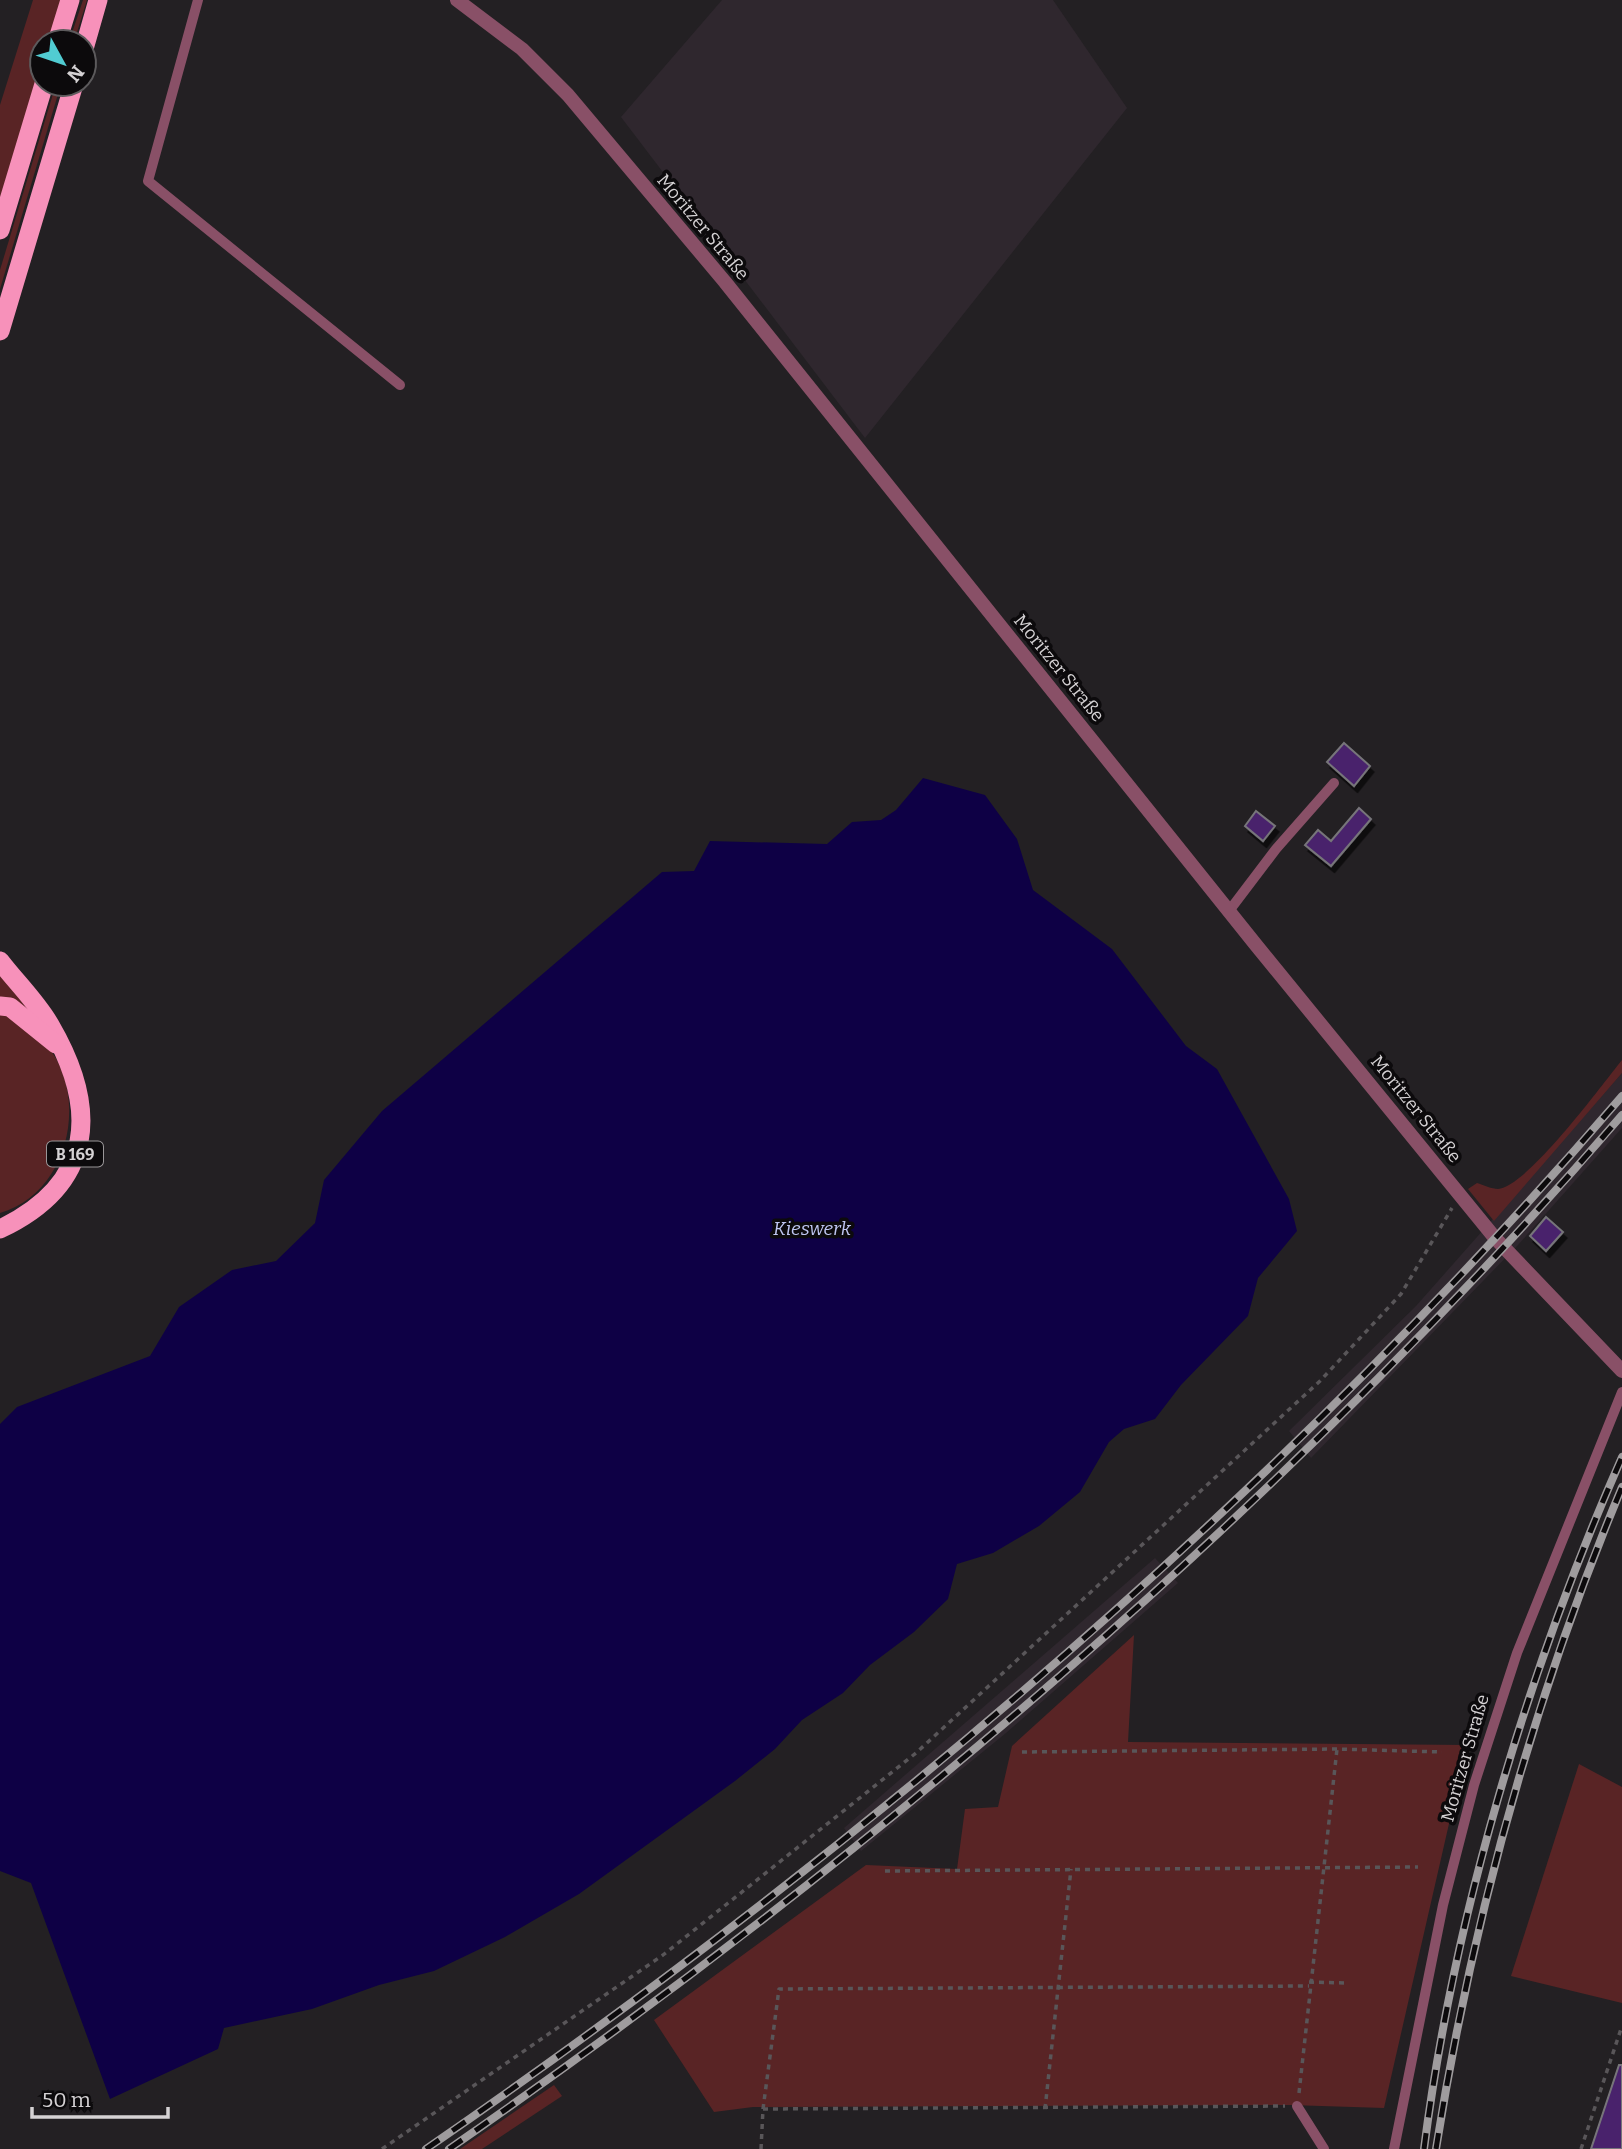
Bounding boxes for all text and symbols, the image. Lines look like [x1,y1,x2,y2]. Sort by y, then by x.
north arrow [28,28,98,98]
text: N [62,61,89,87]
street label: Moritzer Straße [652,170,754,284]
street label: Moritzer Straße [1009,610,1109,726]
street label: Moritzer Straße [1366,1051,1466,1167]
road number: B 169 [47,1142,103,1166]
water label: Kieswerk [773,1217,852,1240]
street label: Moritzer Straße [1436,1692,1494,1824]
scale bar [32,2076,168,2120]
text: 50 m [42,2087,91,2113]

